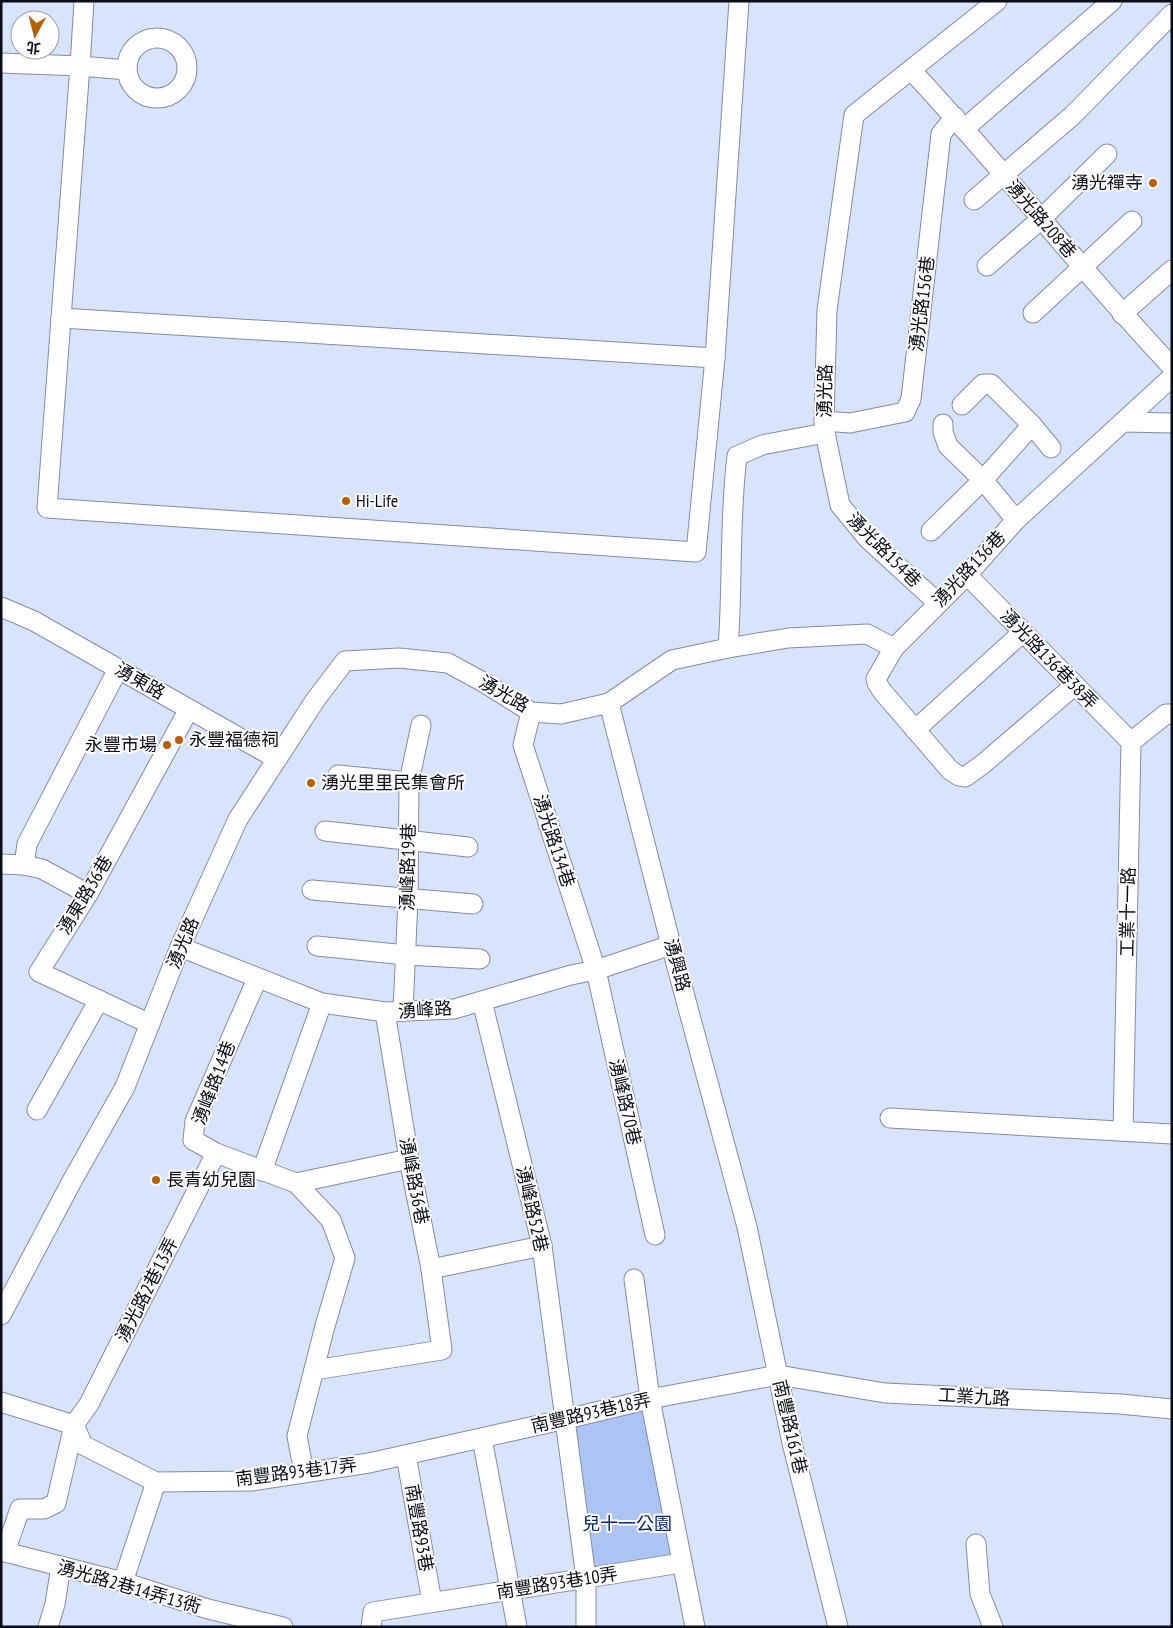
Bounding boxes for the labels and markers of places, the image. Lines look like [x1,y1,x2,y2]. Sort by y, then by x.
place label: 湧光禪寺 [1071,171,1143,194]
marker: 湧光禪寺 [1147,177,1159,189]
place label: Hi-Life [356,489,398,512]
marker: Hi-Life [340,495,352,507]
place label: 永豐福德祠 [189,728,279,751]
place label: 永豐市場 [85,733,157,756]
marker: 永豐福德祠 [173,734,185,746]
marker: 永豐市場 [161,739,173,751]
place label: 湧光里里民集會所 [321,771,465,794]
marker: 湧光里里民集會所 [305,777,317,789]
place label: 長青幼兒園 [166,1168,256,1191]
marker: 長青幼兒園 [150,1174,162,1186]

